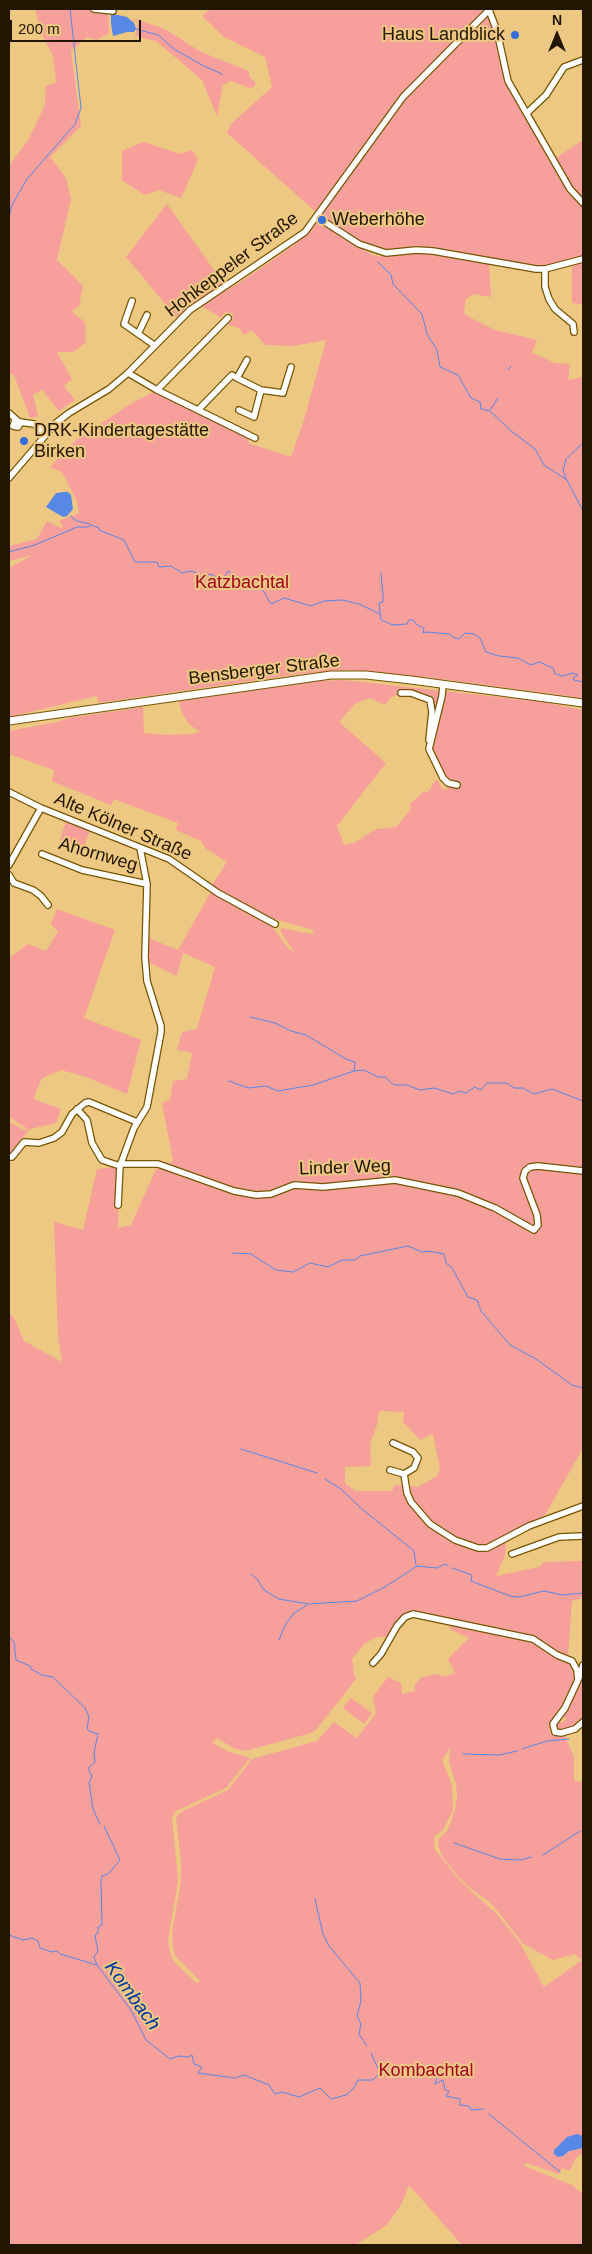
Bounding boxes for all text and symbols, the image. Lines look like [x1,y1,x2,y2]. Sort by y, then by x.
scale bar [12,10,144,42]
north arrow [532,10,582,60]
text: N [552,12,562,28]
text: 200 m [18,20,60,37]
place label: Haus Landblick [382,24,505,46]
marker: Haus Landblick [509,29,521,41]
street label: Hohkeppeler Straße [161,208,303,322]
place label: Weberhöhe [332,209,425,231]
marker: Weberhöhe [316,214,328,226]
place label: DRK-Kindertagestätte Birken [34,420,209,462]
marker: DRK-Kindertagestätte Birken [18,435,30,447]
park label: Katzbachtal [195,572,289,594]
street label: Bensberger Straße [187,650,341,690]
street label: Alte Kölner Straße [51,788,195,866]
street label: Ahornweg [56,833,140,877]
street label: Linder Weg [299,1156,391,1180]
water label: Kombach [99,1957,165,2035]
park label: Kombachtal [378,2060,474,2082]

